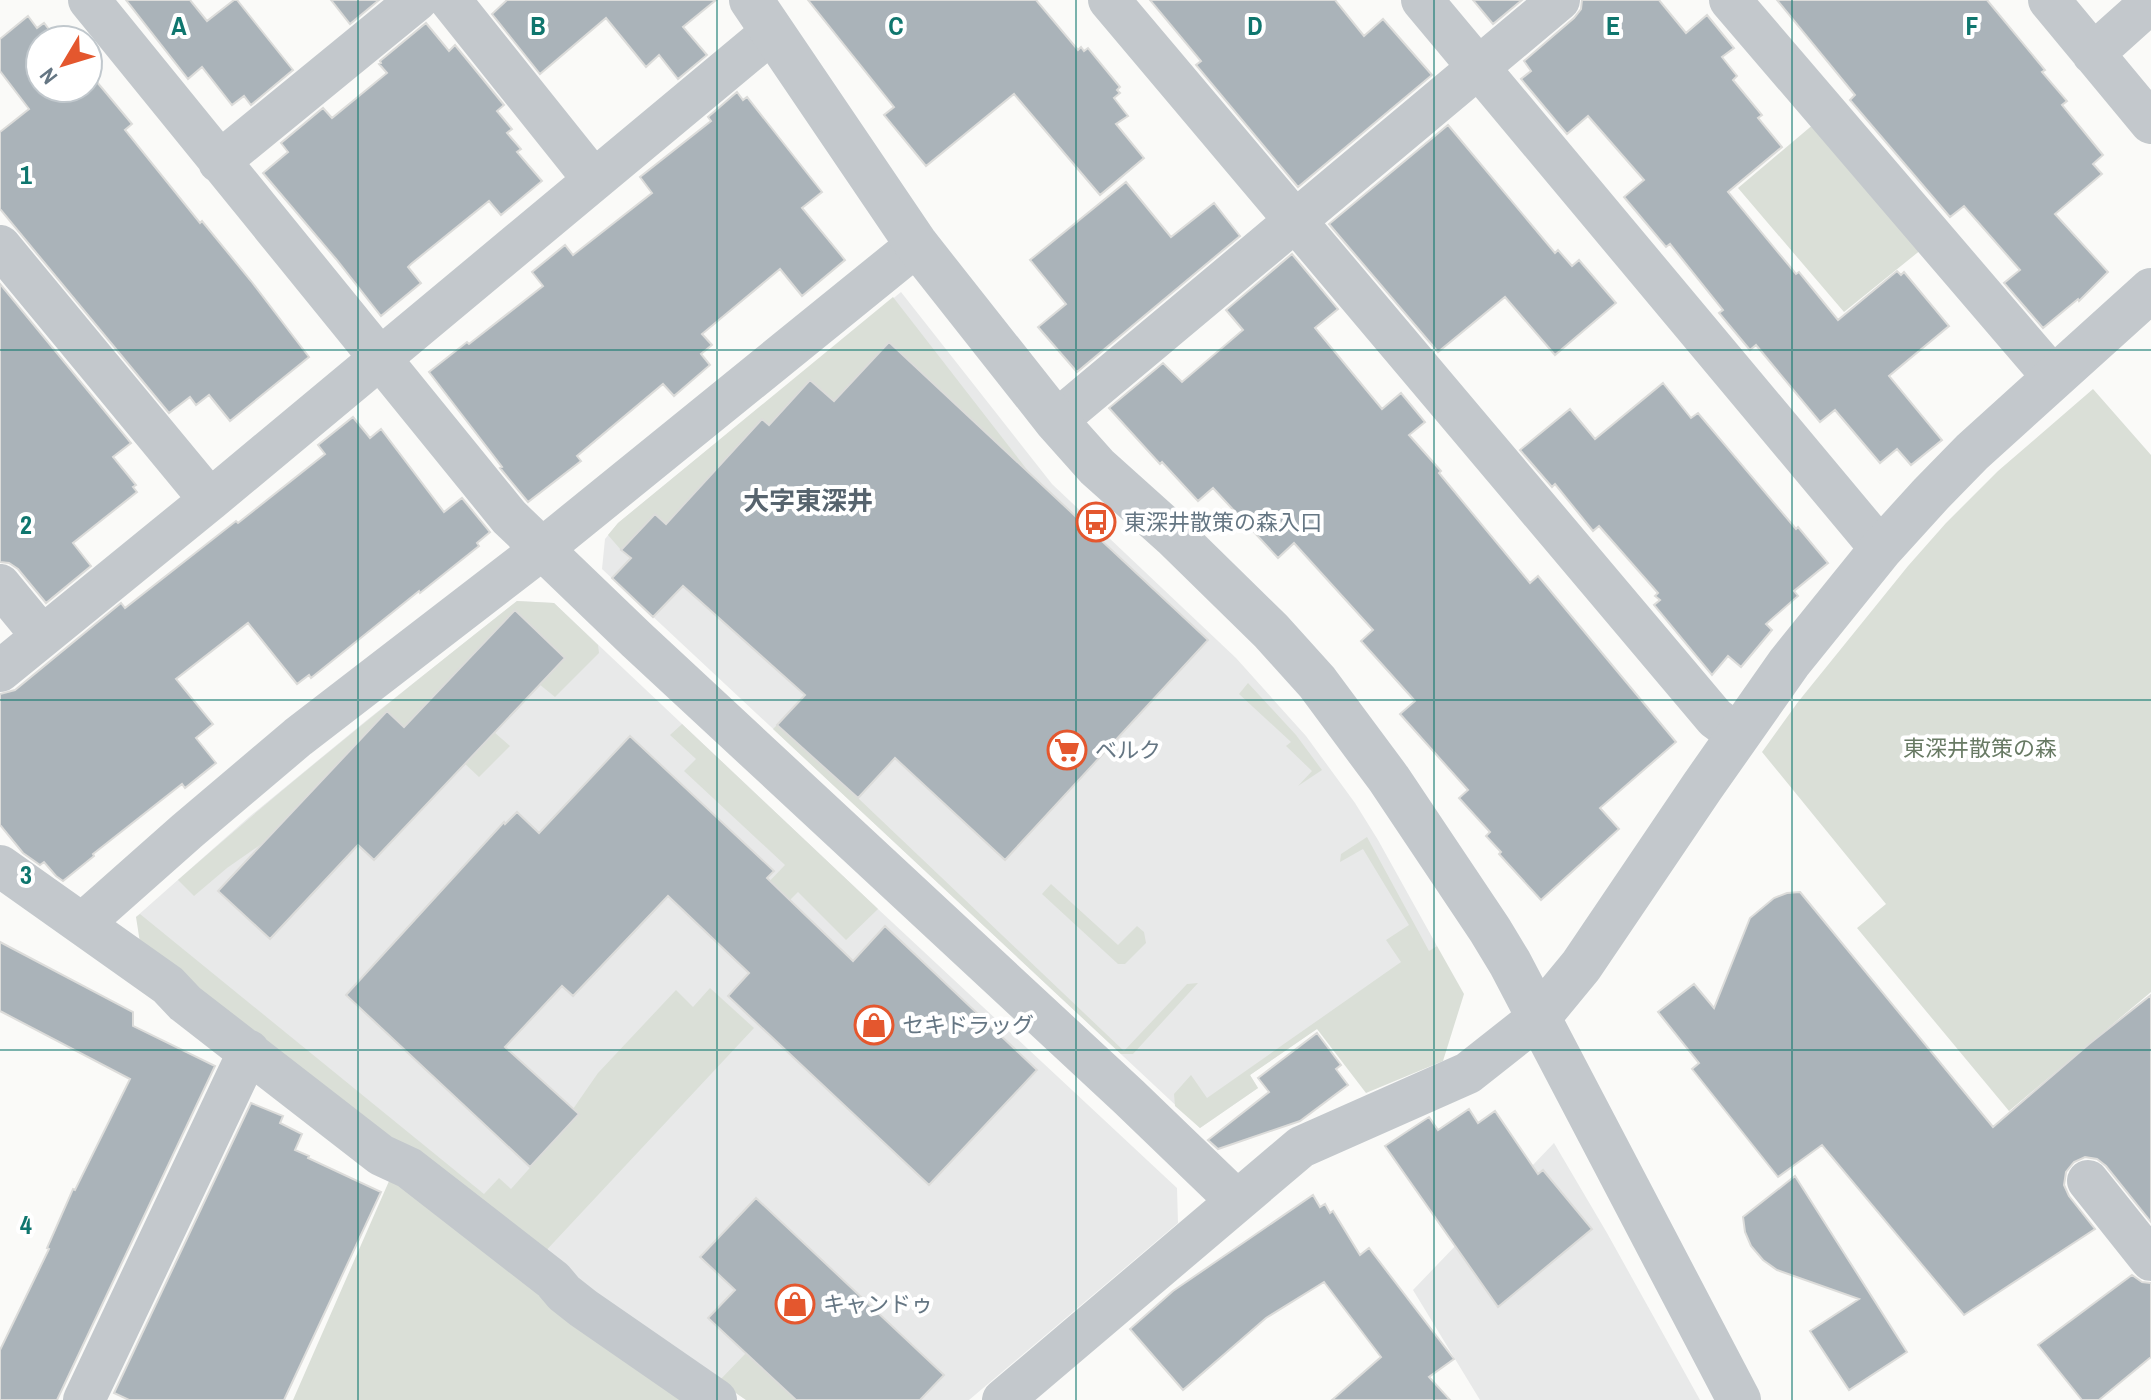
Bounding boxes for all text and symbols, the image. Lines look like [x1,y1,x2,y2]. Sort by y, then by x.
text: A [171,8,187,43]
text: B [530,8,546,43]
text: C [888,8,904,43]
text: D [1247,8,1263,43]
text: E [1606,8,1620,43]
text: F [1965,8,1979,43]
north arrow [24,24,104,104]
text: N [32,62,64,91]
text: 1 [20,157,32,192]
district label: 大字東深井 [743,483,873,518]
bus stop icon: 東深井散策の森入口 [1075,501,1117,543]
text: 2 [20,507,32,542]
place label: 東深井散策の森入口 [1124,507,1322,537]
supermarket icon: ベルク [1046,729,1088,771]
park label: 東深井散策の森 [1903,733,2057,763]
place label: ベルク [1095,735,1161,765]
text: 3 [20,857,32,892]
shop icon: セキドラッグ [853,1004,895,1046]
place label: セキドラッグ [902,1010,1034,1040]
text: 4 [20,1207,32,1242]
shop icon: キャンドゥ [774,1283,816,1325]
place label: キャンドゥ [823,1289,933,1319]

